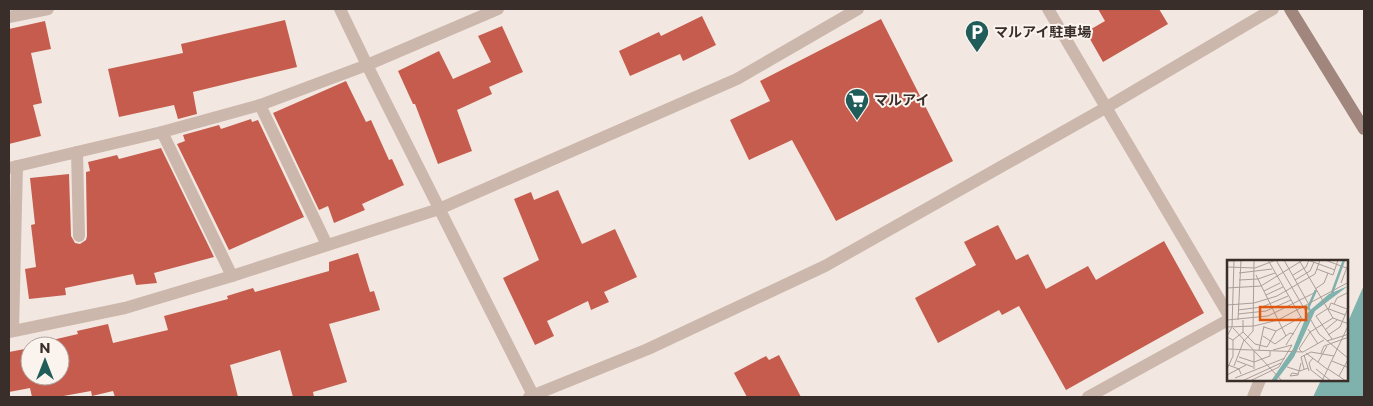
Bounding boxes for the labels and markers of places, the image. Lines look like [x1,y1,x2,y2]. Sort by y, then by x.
parking icon: マルアイ駐車場 [964,19,990,53]
place label: マルアイ駐車場 [994,23,1091,41]
supermarket icon: マルアイ [844,87,870,121]
place label: マルアイ [874,91,929,109]

